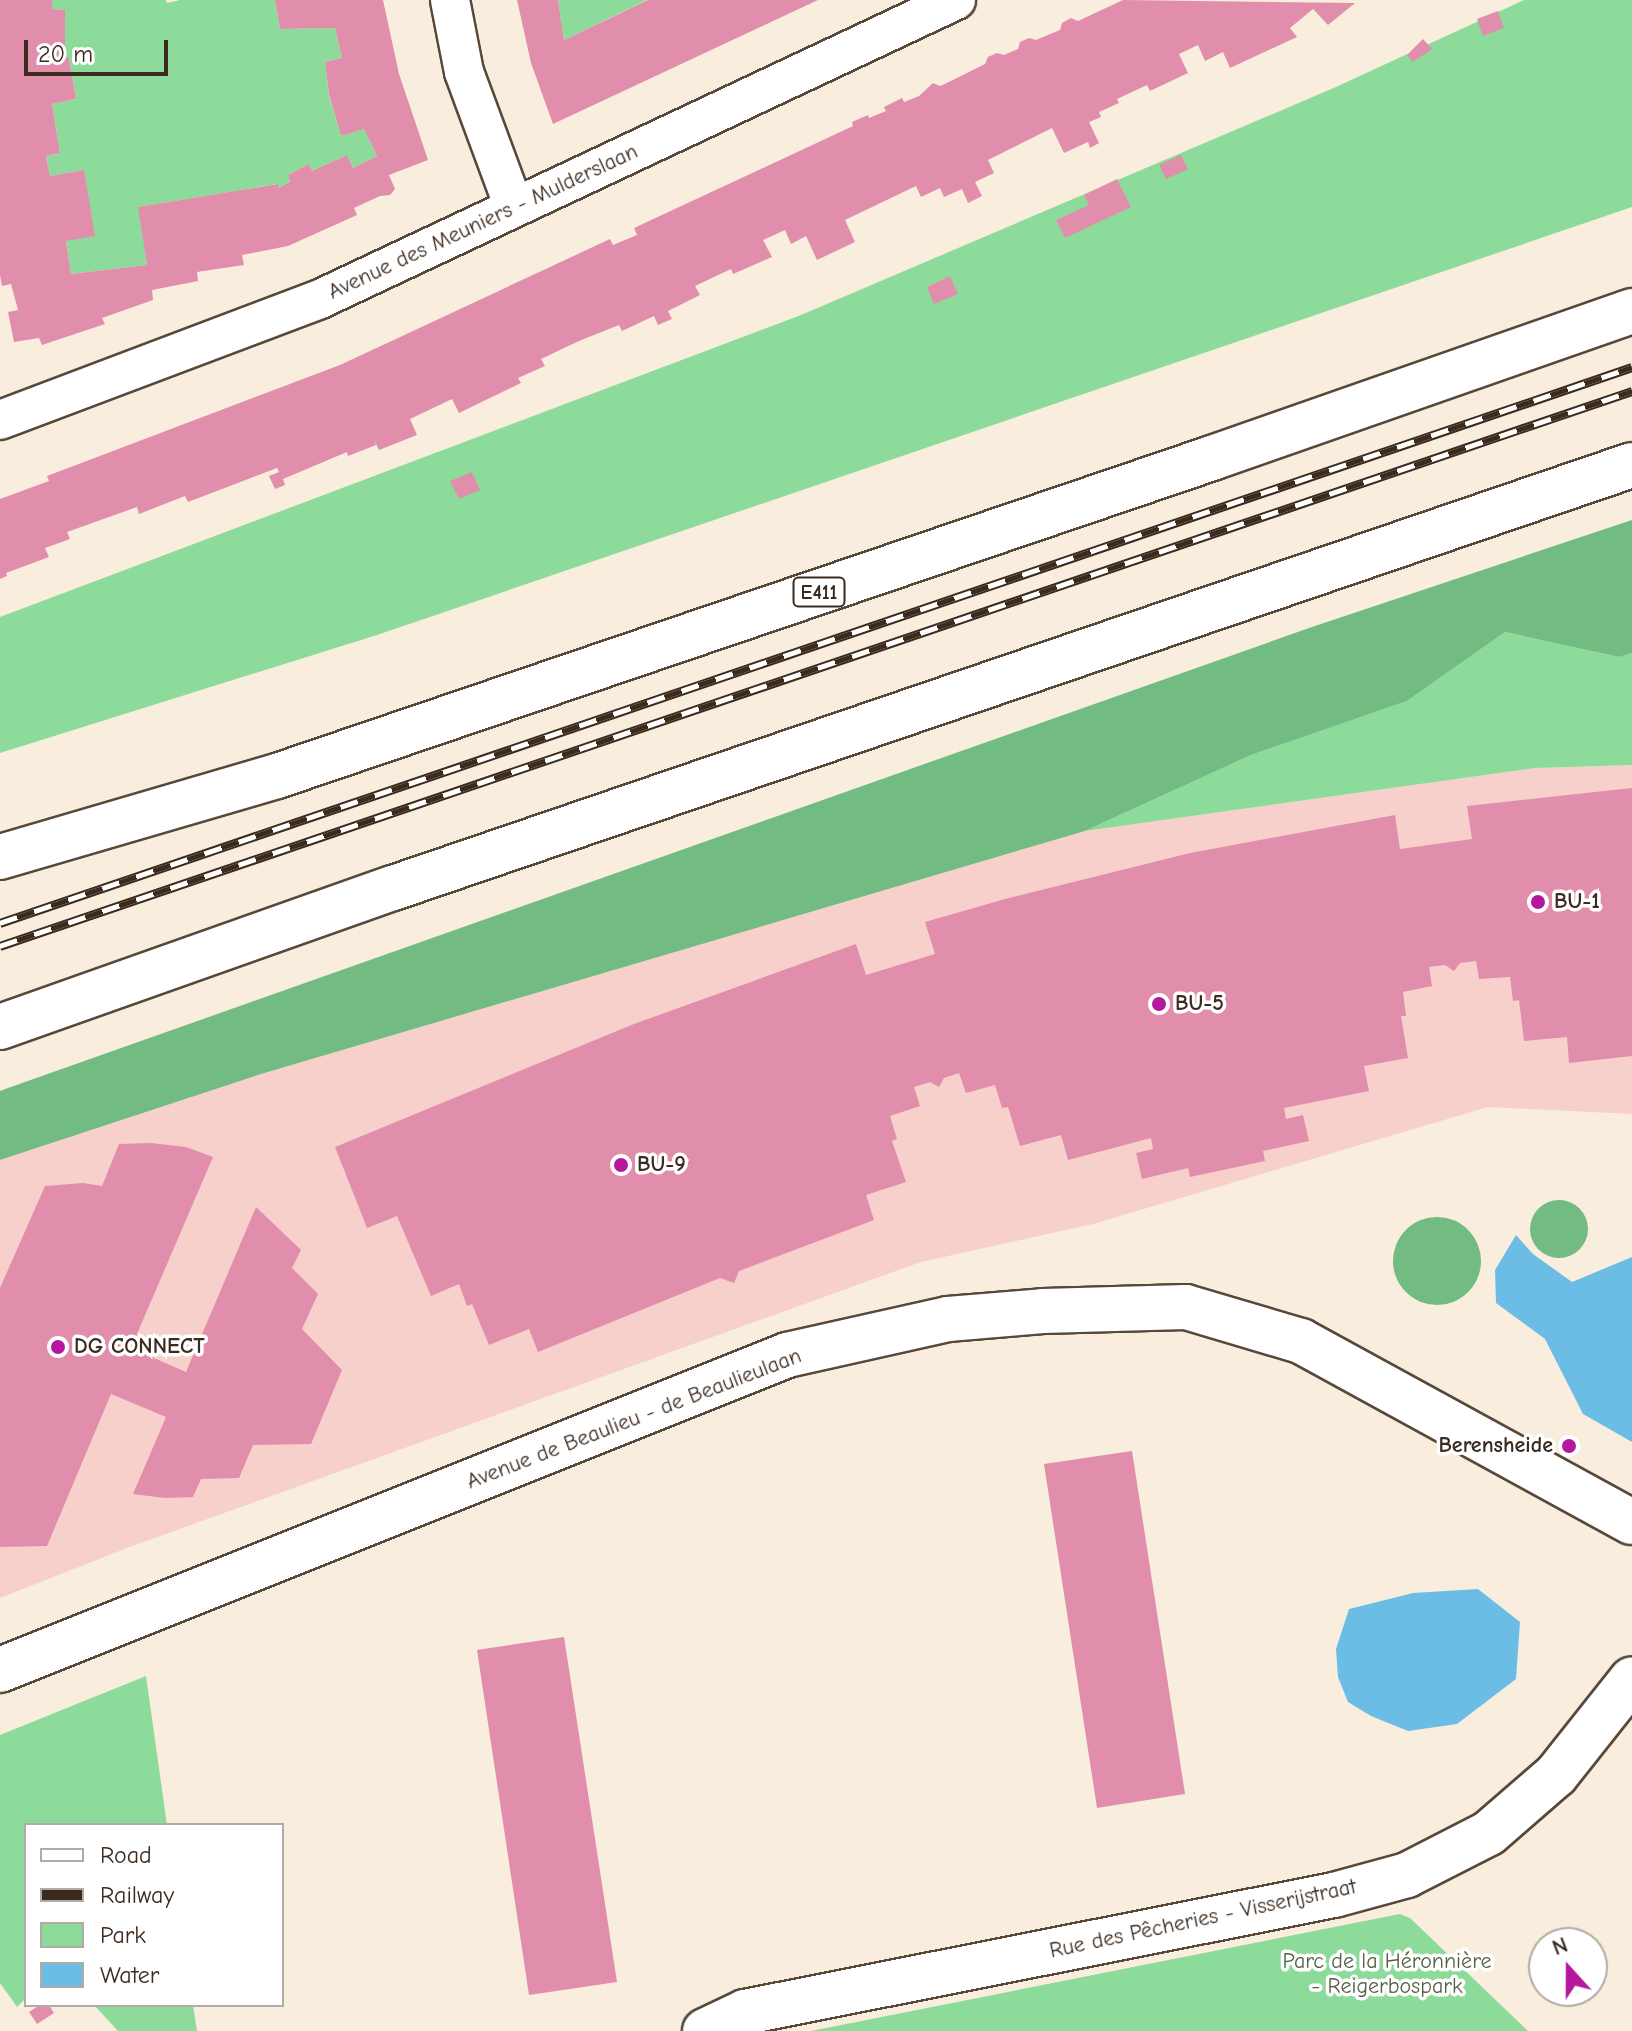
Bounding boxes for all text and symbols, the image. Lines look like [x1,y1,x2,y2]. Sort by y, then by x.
scale bar [28,24,172,74]
text: 20 m [38,40,93,68]
street label: Avenue des Meuniers - Mulderslaan [324,138,642,306]
road number: E411 [791,576,847,608]
place label: BU-1 [1554,889,1600,915]
marker: BU-1 [1529,893,1547,911]
place label: BU-5 [1175,991,1224,1017]
marker: BU-5 [1150,995,1168,1013]
place label: BU-9 [637,1152,686,1178]
marker: BU-9 [612,1156,630,1174]
place label: DG CONNECT [74,1334,205,1360]
marker: DG CONNECT [49,1338,67,1356]
street label: Avenue de Beaulieu - de Beaulieulaan [463,1343,805,1495]
place label: Berensheide [1438,1433,1553,1459]
marker: Berensheide [1560,1437,1578,1455]
legend [24,1823,284,2007]
text: Road [100,1841,152,1869]
street label: Rue des Pêcheries - Visserijstraat [1047,1874,1359,1964]
text: Railway [100,1881,174,1909]
text: Park [100,1921,146,1949]
north arrow [1528,1927,1608,2007]
text: N [1549,1932,1571,1961]
park label: Parc de la Héronnière - Reigerbospark [1283,1948,1491,2000]
text: Water [100,1961,159,1989]

